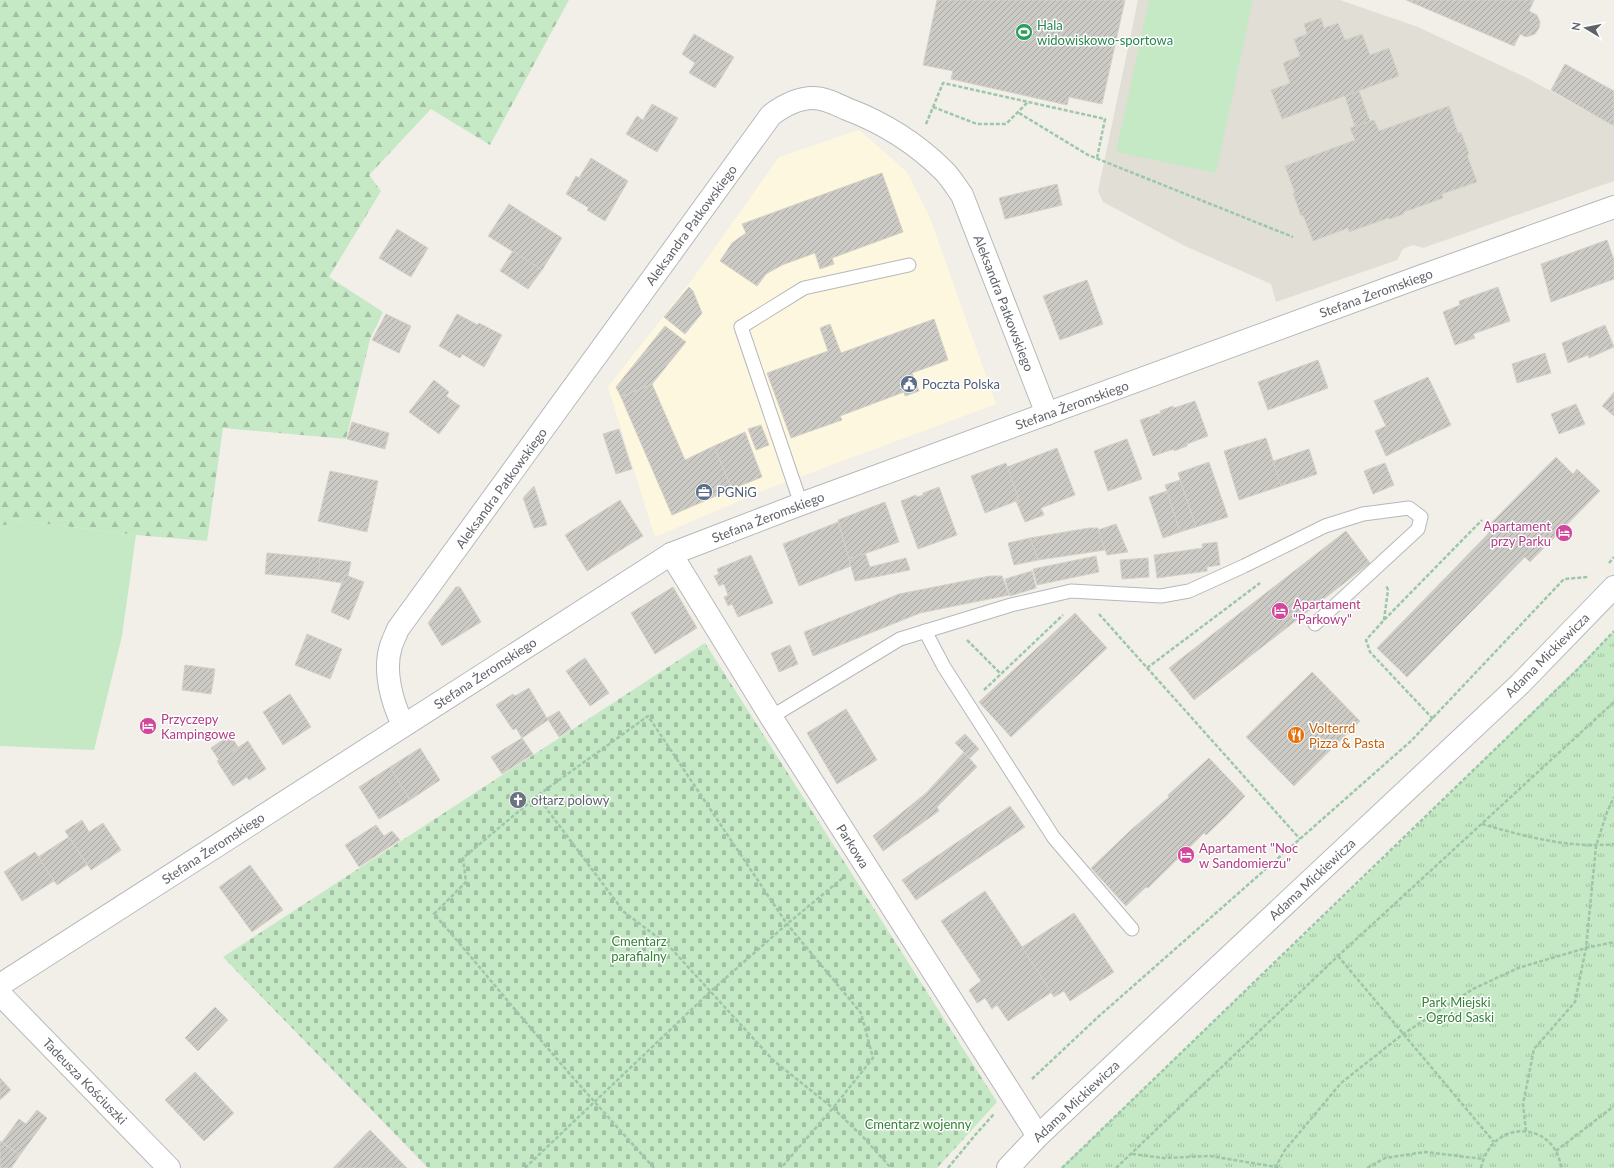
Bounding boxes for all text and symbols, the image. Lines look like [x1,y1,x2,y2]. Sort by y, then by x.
north arrow [1566,8,1606,48]
place label: Hala widowiskowo-sportowa [1037,17,1173,48]
text: N [1569,21,1583,31]
sports icon: Hala widowiskowo-sportowa [1014,22,1034,42]
street label: Aleksandra Patkowskiego [642,162,740,288]
street label: Aleksandra Patkowskiego [971,232,1037,374]
street label: Stefana Żeromskiego [1317,265,1435,321]
public building icon: Poczta Polska [899,374,919,394]
place label: Poczta Polska [922,376,1000,392]
street label: Stefana Żeromskiego [1013,377,1131,433]
street label: Aleksandra Patkowskiego [452,425,550,551]
office icon: PGNiG [694,482,714,502]
place label: PGNiG [717,484,757,500]
street label: Stefana Żeromskiego [709,488,827,546]
place label: Apartament przy Parku [1483,518,1551,549]
hotel icon: Apartament przy Parku [1554,523,1574,543]
place label: Apartament "Parkowy" [1293,596,1361,627]
hotel icon: Apartament "Parkowy" [1270,601,1290,621]
street label: Adama Mickiewicza [1502,610,1592,700]
street label: Stefana Żeromskiego [431,634,539,712]
place label: Przyczepy Kampingowe [161,711,235,742]
hotel icon: Przyczepy Kampingowe [138,716,158,736]
place label: Volterrd Pizza & Pasta [1309,720,1385,751]
restaurant icon: Volterrd Pizza & Pasta [1286,725,1306,745]
church icon: ołtarz polowy [508,790,528,810]
place label: ołtarz polowy [531,792,610,808]
street label: Stefana Żeromskiego [159,809,267,887]
street label: Parkowa [833,821,873,871]
street label: Adama Mickiewicza [1265,835,1359,923]
place label: Apartament "Noc w Sandomierzu" [1199,840,1298,871]
hotel icon: Apartament "Noc w Sandomierzu" [1176,845,1196,865]
park label: Cmentarz parafialny [611,933,667,964]
park label: Park Miejski - Ogród Saski [1418,994,1494,1025]
street label: Tadeusza Kościuszki [40,1034,130,1128]
street label: Adama Mickiewicza [1029,1057,1123,1145]
park label: Cmentarz wojenny [865,1116,972,1132]

